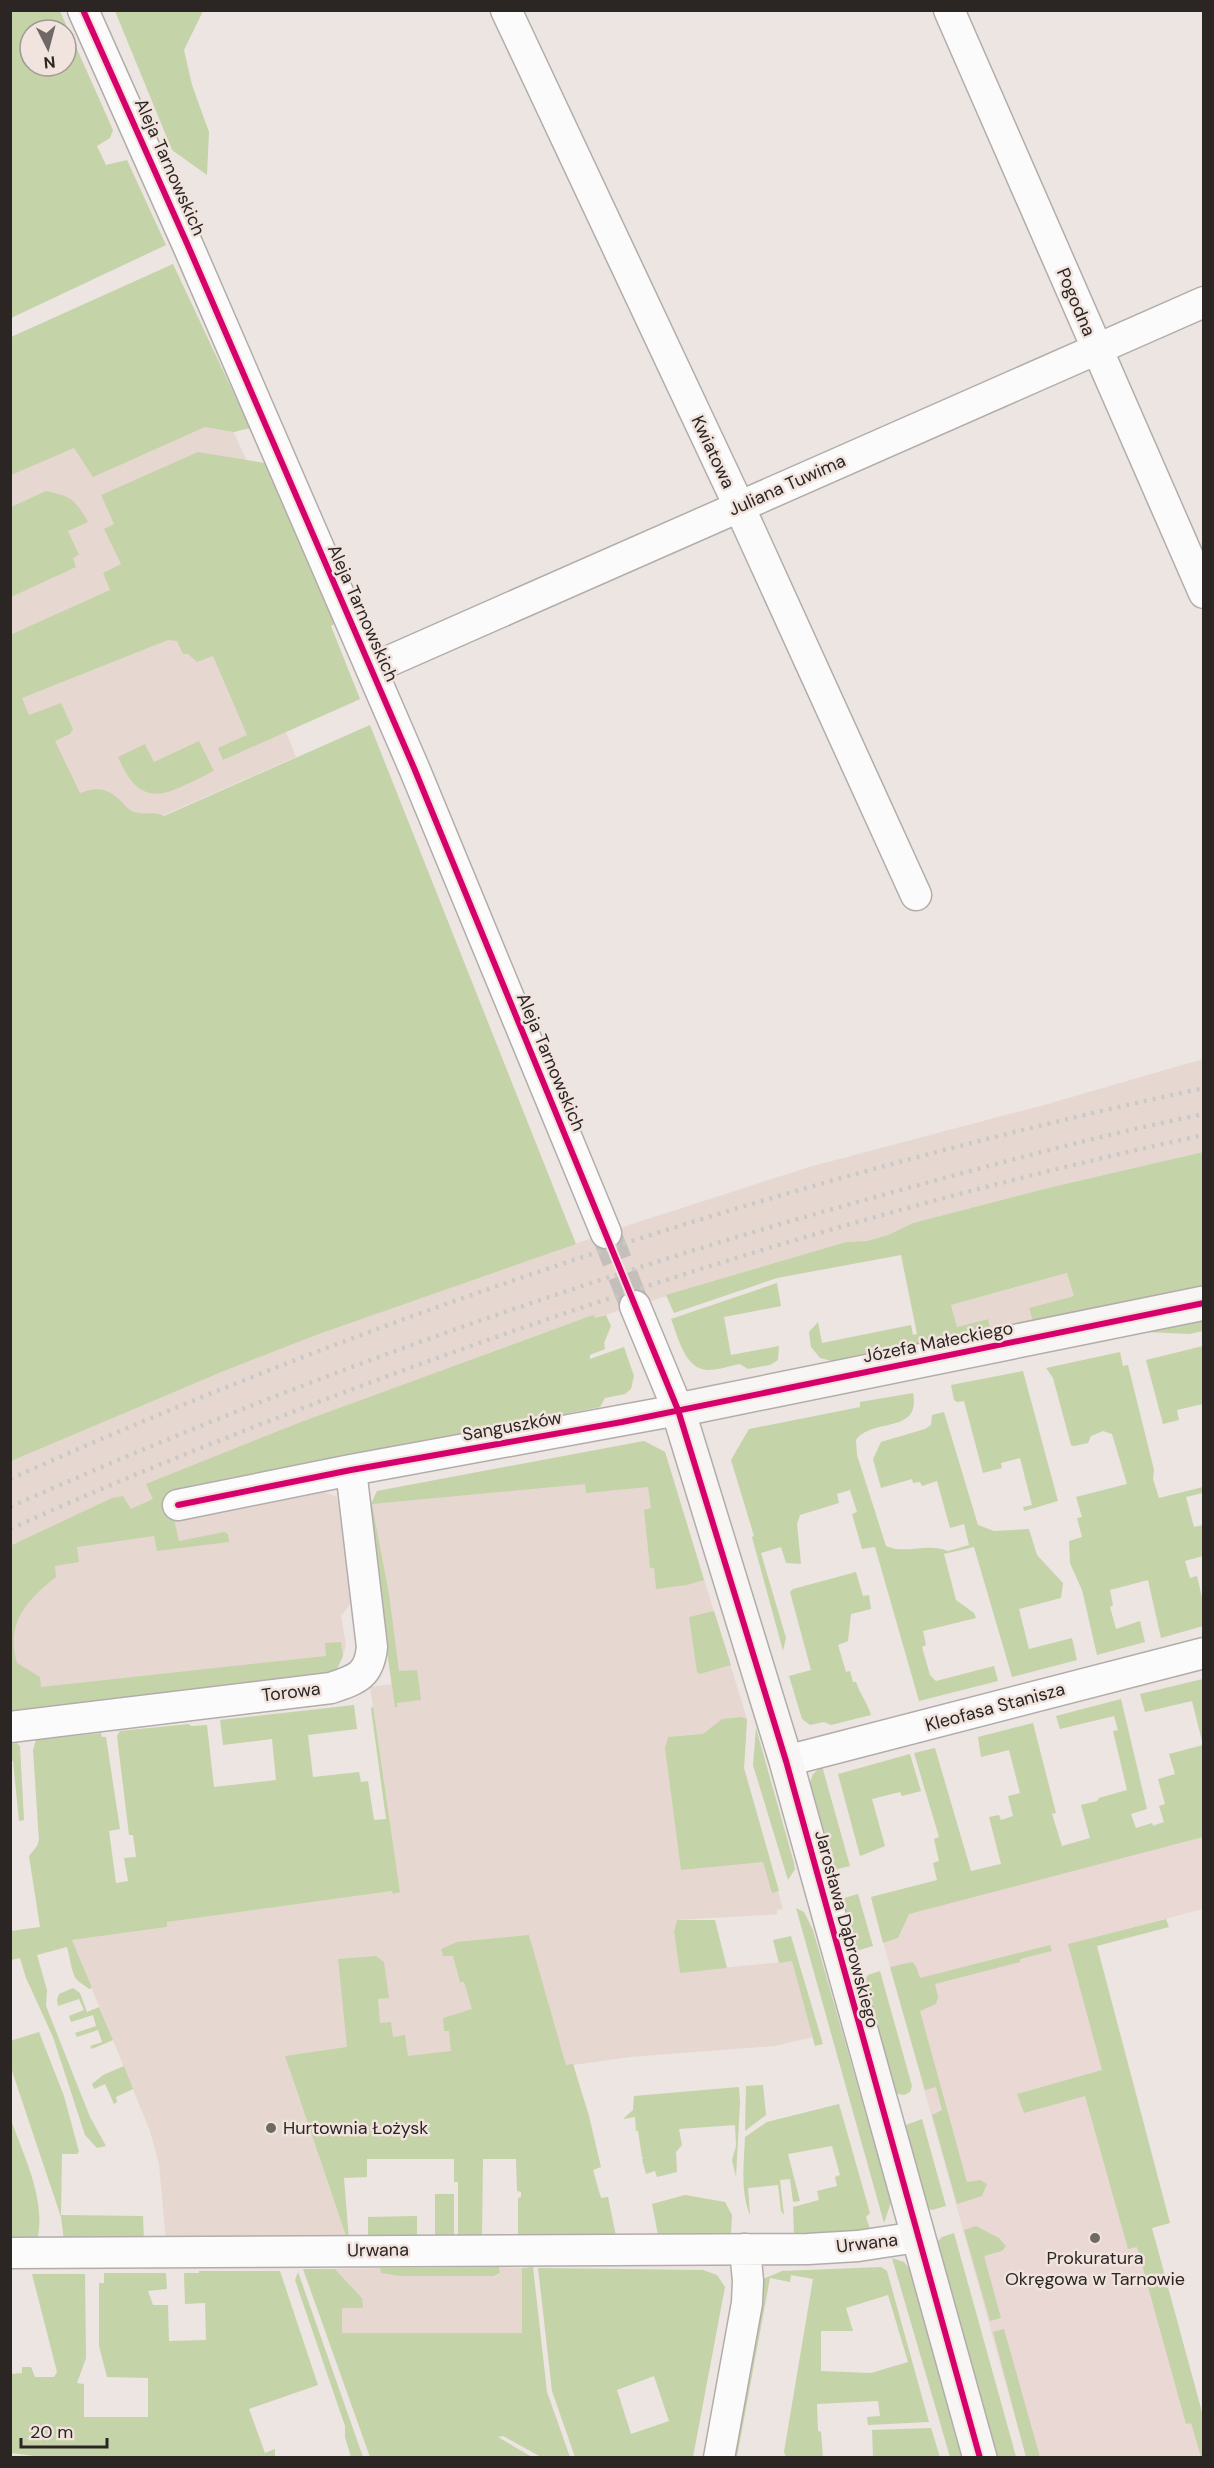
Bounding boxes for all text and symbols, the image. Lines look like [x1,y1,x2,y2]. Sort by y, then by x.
north arrow [18,18,78,78]
text: N [43,51,56,73]
street label: Aleja Tarnowskich [129,95,211,239]
street label: Pogodna [1051,264,1101,340]
street label: Kwiatowa [686,412,740,492]
street label: Juliana Tuwima [725,448,849,522]
street label: Aleja Tarnowskich [322,541,404,685]
street label: Aleja Tarnowskich [511,989,591,1135]
street label: Józefa Małeckiego [861,1316,1015,1368]
street label: Sanguszków [460,1405,564,1447]
street label: Torowa [260,1676,322,1708]
street label: Kleofasa Stanisza [923,1677,1067,1737]
street label: Jarosława Dąbrowskiego [809,1827,885,2031]
place label: Hurtownia Łożysk [283,2116,428,2140]
marker: Hurtownia Łożysk [264,2121,278,2135]
street label: Urwana [835,2227,899,2259]
marker: Prokuratura Okręgowa w Tarnowie [1088,2231,1102,2245]
street label: Urwana [347,2237,409,2263]
place label: Prokuratura Okręgowa w Tarnowie [1005,2246,1185,2291]
scale bar [21,2411,106,2449]
text: 20 m [30,2420,73,2444]

